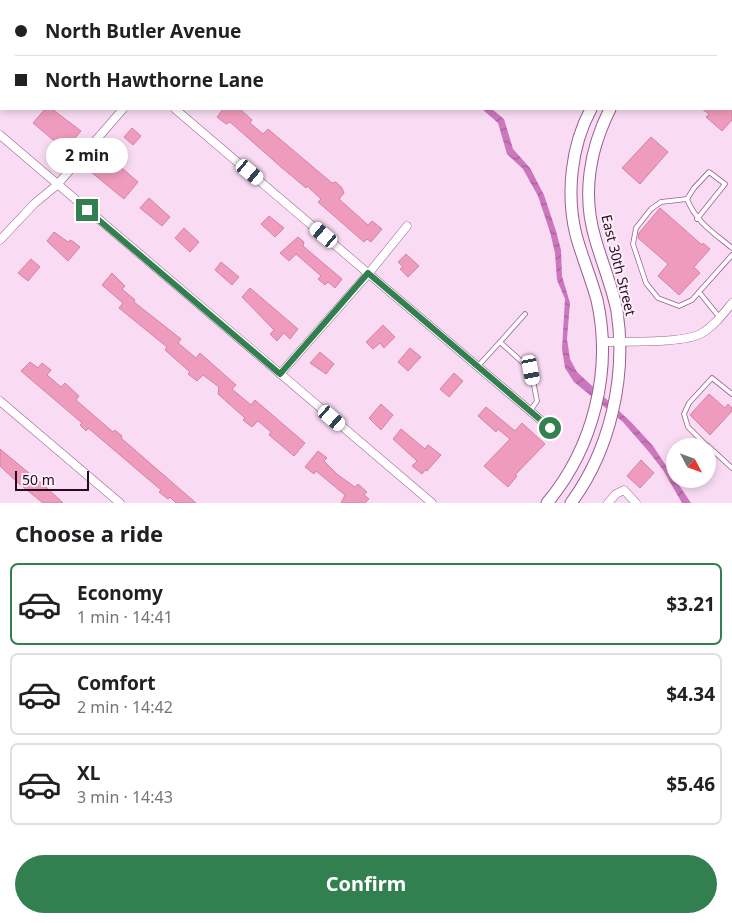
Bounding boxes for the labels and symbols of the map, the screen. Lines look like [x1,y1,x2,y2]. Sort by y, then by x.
callout: 2 min [46,138,128,172]
car [233,157,266,187]
route end [76,199,98,221]
street label: East 30th Street [597,212,641,318]
car [307,220,340,250]
car [520,354,541,386]
car [315,402,348,434]
route start [539,417,561,439]
north arrow [666,438,716,488]
scale bar [15,468,89,491]

